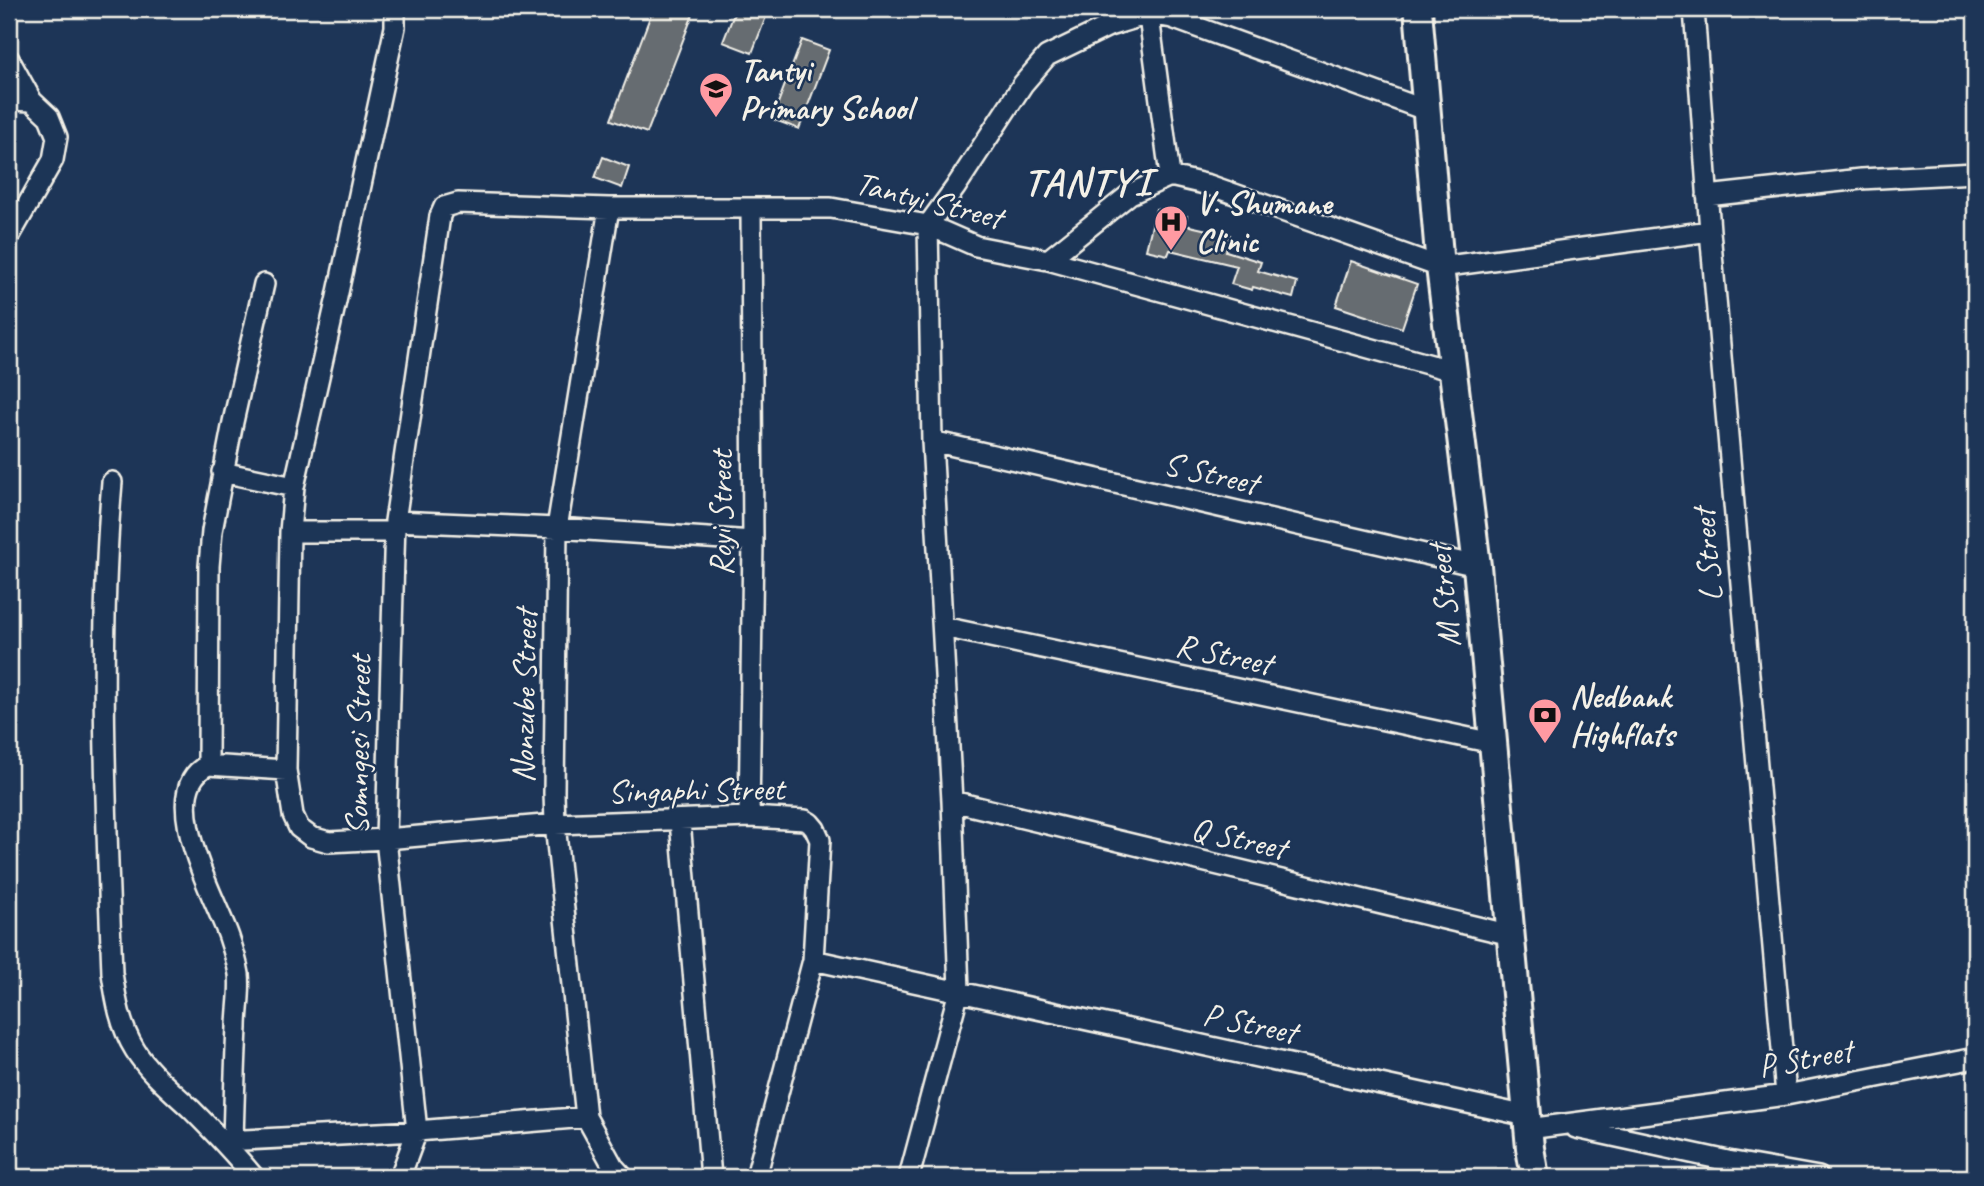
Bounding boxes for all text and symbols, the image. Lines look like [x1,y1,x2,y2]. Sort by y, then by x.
place label: Tantyi Primary School [740,49,918,129]
school or university icon: Tantyi Primary School [697,70,735,119]
district label: TANTYI [1024,157,1159,207]
street label: Tantyi Street [851,162,1011,239]
place label: V. Shumane Clinic [1196,182,1334,262]
hospital icon: V. Shumane Clinic [1152,203,1190,252]
street label: S Street [1160,442,1266,505]
street label: Royi Street [700,447,742,576]
street label: L Street [1682,503,1732,603]
street label: M Street [1417,539,1470,649]
street label: Nonzube Street [501,605,547,783]
street label: R Street [1172,623,1280,685]
street label: Somngesi Street [335,652,381,835]
place label: Nedbank Highflats [1570,675,1678,755]
bank icon: Nedbank Highflats [1526,696,1564,745]
street label: Singaphi Street [608,767,787,813]
street label: Q Street [1188,807,1294,870]
street label: P Street [1199,993,1305,1054]
street label: P Street [1755,1028,1859,1087]

